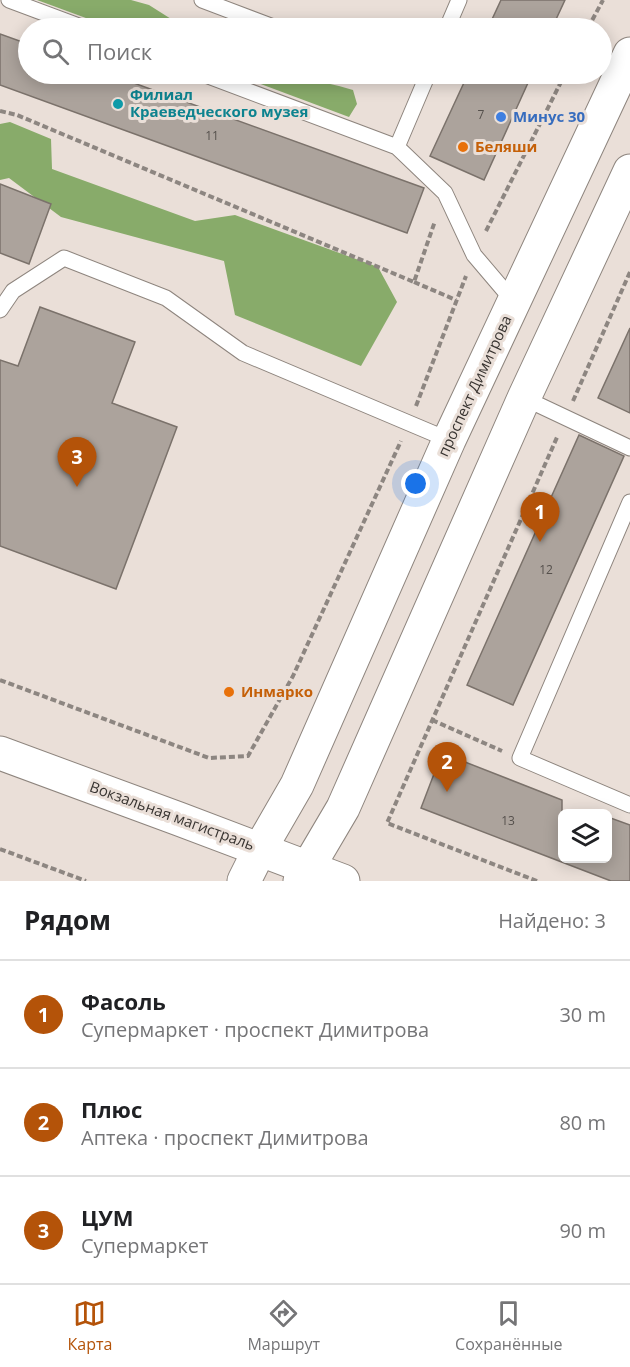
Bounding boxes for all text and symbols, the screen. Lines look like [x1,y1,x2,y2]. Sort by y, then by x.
search box [18,18,612,84]
icon: search [39,35,72,68]
text: Поиск [87,36,152,66]
place label: Филиал Краеведческого музея [130,84,308,121]
marker: Филиал Краеведческого музея [111,97,125,111]
house number: 7 [478,106,485,123]
place label: Минус 30 [513,106,586,126]
marker: Минус 30 [494,110,508,124]
house number: 11 [205,127,219,144]
place label: Беляши [475,136,537,156]
marker: Беляши [456,140,470,154]
street label: проспект Димитрова [433,312,516,459]
pin: 3 [58,438,97,487]
your location [401,469,430,498]
pin: 1 [520,492,560,542]
house number: 12 [539,561,553,578]
place label: Инмарко [241,681,313,701]
marker: Инмарко [222,685,236,699]
pin: 2 [428,742,466,792]
street label: Вокзальная магистраль [87,776,258,854]
map controls [558,809,612,863]
button: layers [558,809,612,863]
house number: 13 [501,812,515,829]
text: Рядом [24,902,111,938]
text: Найдено: 3 [498,907,606,934]
text: Фасоль [81,986,166,1016]
text: 1 [38,1001,49,1028]
text: 30 m [559,1001,606,1028]
text: Супермаркет · проспект Димитрова [81,1016,429,1043]
text: Плюс [81,1094,142,1124]
text: 2 [38,1109,49,1136]
text: 80 m [559,1109,606,1136]
text: Аптека · проспект Димитрова [81,1124,369,1151]
text: ЦУМ [81,1202,134,1232]
text: 3 [38,1217,49,1244]
text: 90 m [559,1217,606,1244]
text: Супермаркет [81,1232,208,1259]
tab: Карта [68,1297,112,1355]
tab: Маршрут [247,1297,320,1355]
tab: Сохранённые [455,1297,562,1355]

